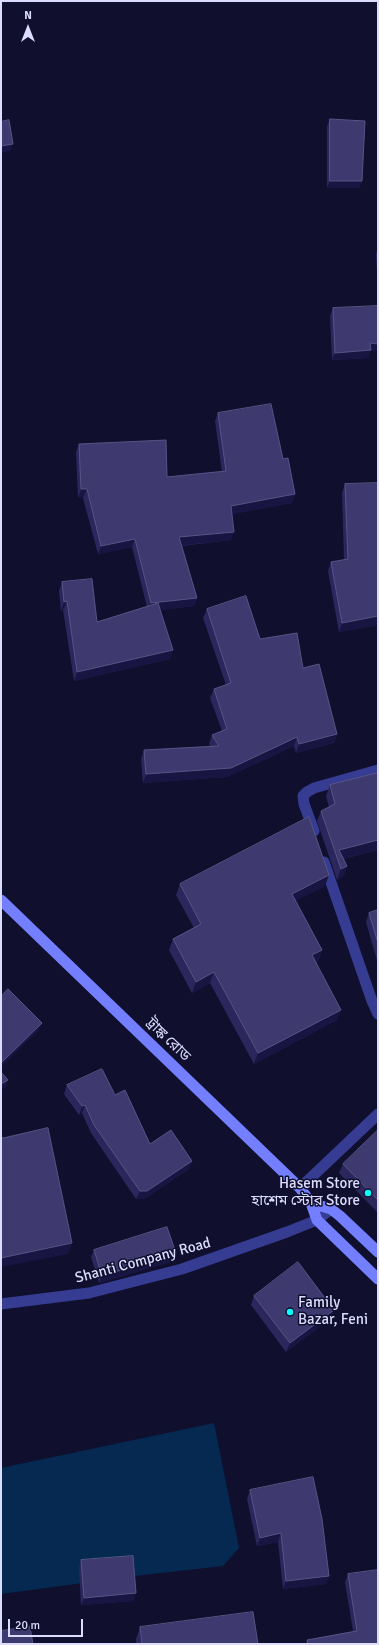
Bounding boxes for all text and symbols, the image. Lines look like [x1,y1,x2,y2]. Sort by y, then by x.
north arrow [8,8,48,48]
text: N [24,9,32,22]
street label: ট্রাঙ্ক রোড [142,1014,194,1066]
place label: Hasem Store হাশেম স্টোর Store [251,1175,360,1210]
marker: Hasem Store হাশেম স্টোর Store [363,1188,373,1198]
street label: Shanti Company Road [73,1234,213,1288]
place label: Family Bazar, Feni [298,1294,368,1329]
marker: Family Bazar, Feni [285,1307,295,1317]
scale bar [10,1611,85,1637]
text: 20 m [15,1618,40,1633]

